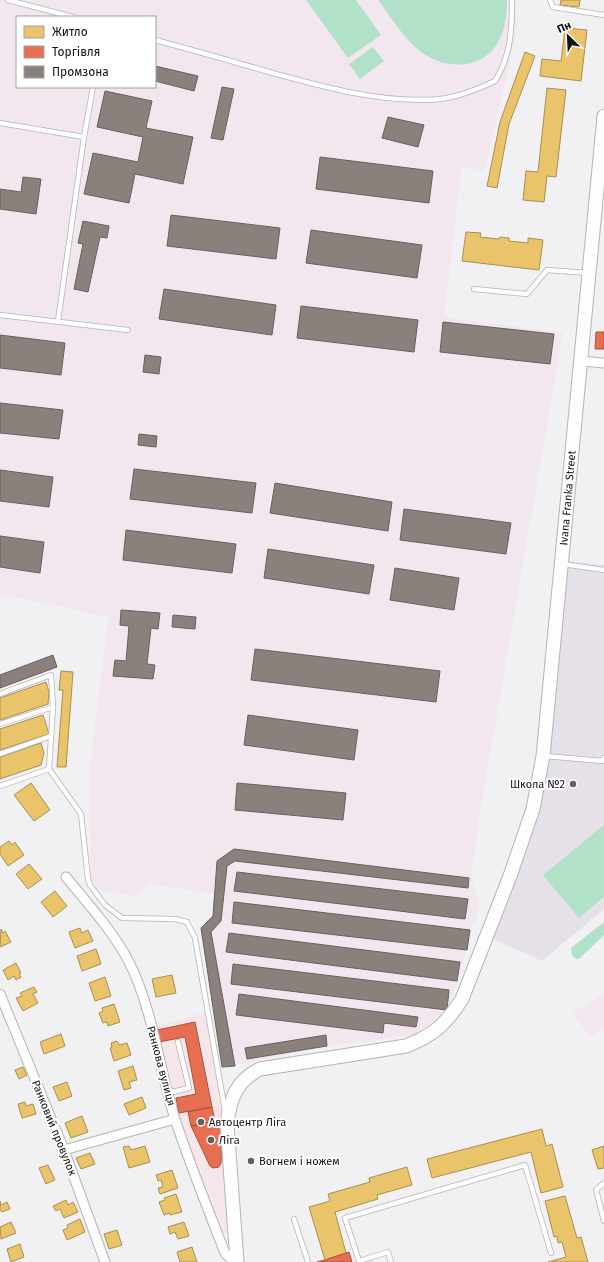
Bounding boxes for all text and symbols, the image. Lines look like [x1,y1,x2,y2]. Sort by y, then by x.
legend [16,16,156,88]
north arrow [548,16,588,56]
text: Пн [555,19,573,36]
text: Житло [52,25,88,39]
text: Торгівля [52,45,100,59]
text: Промзона [52,65,109,79]
street label: Ivana Franka Street [557,450,579,546]
place label: Школа №2 [510,778,565,791]
marker: Школа №2 [568,779,578,789]
street label: Ранкова вулиця [144,1025,178,1107]
street label: Ранковий провулок [29,1078,79,1178]
place label: Автоцентр Ліга [209,1116,286,1129]
marker: Автоцентр Ліга [196,1117,206,1127]
place label: Ліга [219,1134,240,1147]
marker: Ліга [206,1135,216,1145]
place label: Вогнем і ножем [259,1155,340,1168]
marker: Вогнем і ножем [246,1156,256,1166]

